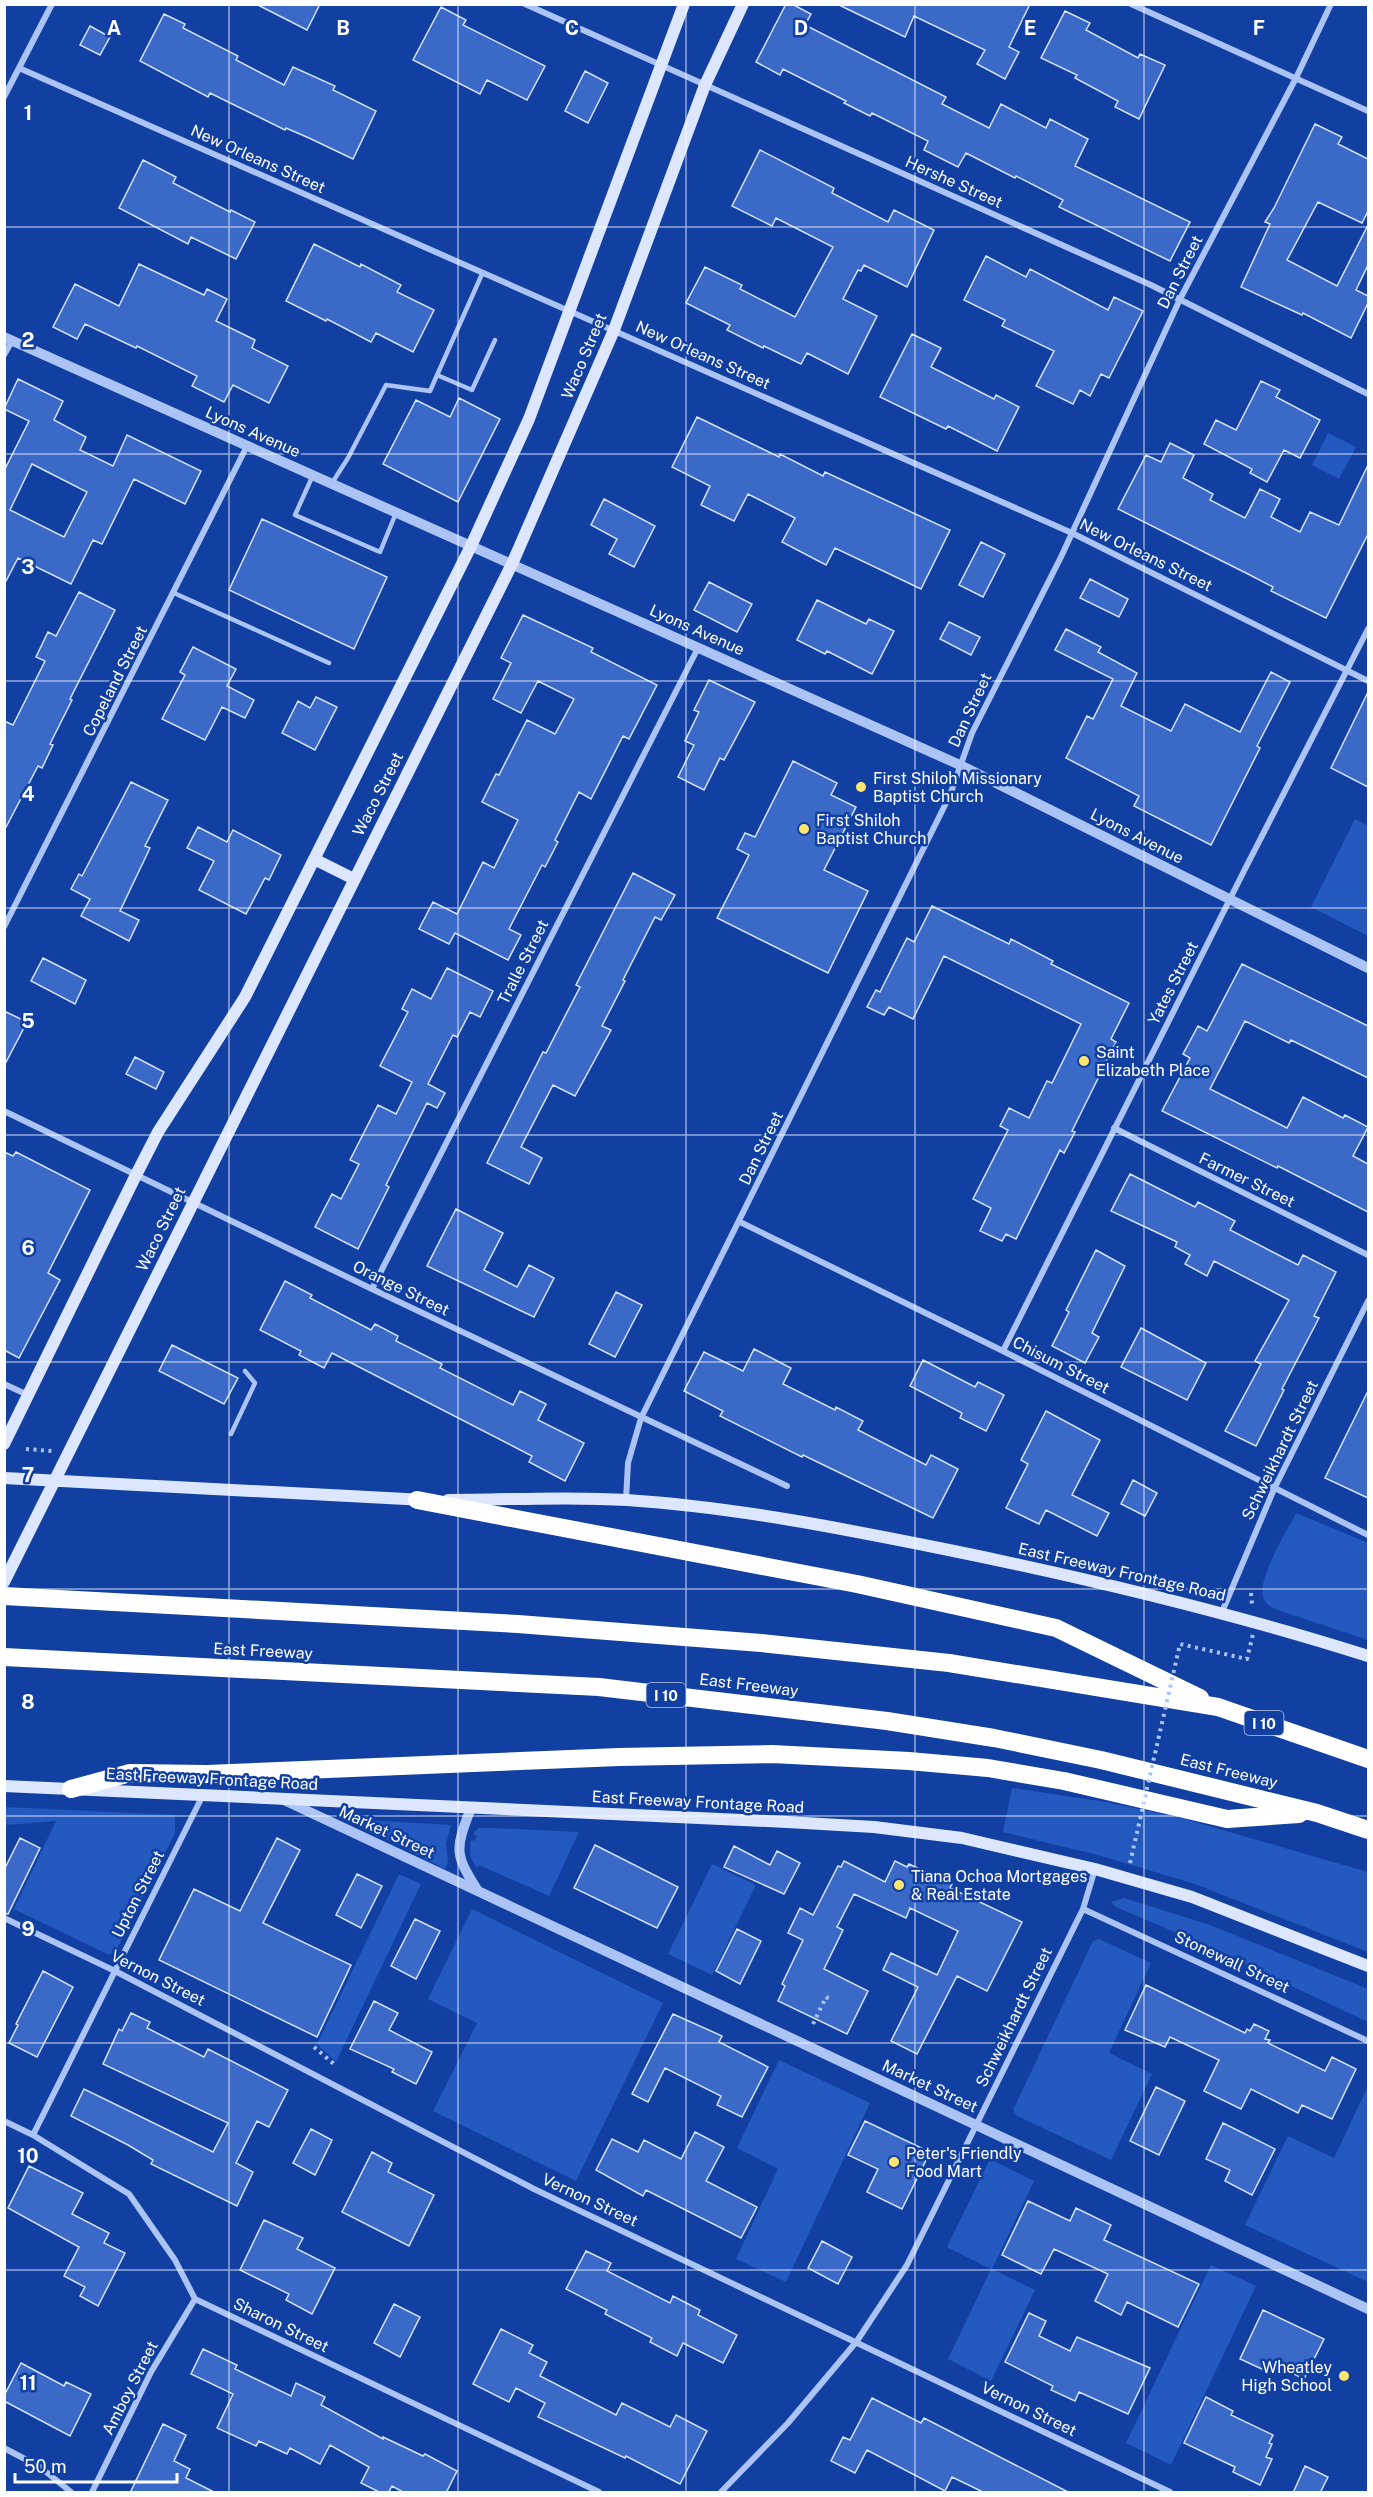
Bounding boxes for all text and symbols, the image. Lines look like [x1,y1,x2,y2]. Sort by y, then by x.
text: A [107,16,121,40]
text: B [336,16,350,40]
text: C [565,16,579,40]
text: D [794,16,808,40]
text: E [1024,16,1036,40]
text: F [1253,16,1265,40]
text: 1 [24,101,32,125]
street label: New Orleans Street [188,121,328,197]
street label: Hershe Street [902,152,1006,212]
street label: Dan Street [1153,232,1207,312]
street label: Waco Street [557,310,611,402]
street label: New Orleans Street [633,317,773,393]
text: 2 [22,328,34,352]
street label: Lyons Avenue [202,403,304,461]
street label: New Orleans Street [1077,515,1215,595]
text: 3 [21,555,35,579]
street label: Lyons Avenue [646,601,748,659]
street label: Copeland Street [79,622,151,740]
street label: Dan Street [945,670,995,750]
street label: Waco Street [349,749,407,839]
place label: First Shiloh Missionary Baptist Church [873,769,1042,806]
marker: First Shiloh Missionary Baptist Church [854,780,868,794]
text: 4 [21,782,35,806]
street label: Lyons Avenue [1087,804,1187,868]
place label: First Shiloh Baptist Church [816,811,927,848]
marker: First Shiloh Baptist Church [797,822,811,836]
street label: Tralle Street [494,917,552,1007]
street label: Yates Street [1144,938,1202,1028]
text: 5 [21,1009,35,1033]
place label: Saint Elizabeth Place [1096,1043,1210,1080]
marker: Saint Elizabeth Place [1077,1054,1091,1068]
street label: Dan Street [735,1108,787,1188]
street label: Farmer Street [1196,1149,1298,1211]
street label: Waco Street [132,1184,190,1274]
text: 6 [21,1236,35,1260]
street label: Orange Street [350,1256,452,1320]
street label: Chisum Street [1009,1332,1113,1398]
street label: Schweikhardt Street [1238,1377,1322,1523]
text: 7 [22,1463,34,1487]
street label: East Freeway Frontage Road [1016,1539,1228,1605]
street label: East Freeway [213,1639,314,1663]
street label: East Freeway [698,1669,800,1701]
road number: I 10 [646,1683,686,1707]
text: 8 [21,1690,35,1714]
road number: I 10 [1244,1711,1284,1735]
street label: East Freeway [1178,1750,1280,1792]
street label: East Freeway Frontage Road [105,1764,319,1794]
street label: East Freeway Frontage Road [591,1787,805,1817]
street label: Market Street [336,1802,438,1862]
street label: Upton Street [108,1847,168,1941]
place label: Tiana Ochoa Mortgages & Real Estate [911,1867,1087,1904]
marker: Tiana Ochoa Mortgages & Real Estate [892,1878,906,1892]
text: 9 [21,1917,35,1941]
street label: Stonewall Street [1171,1927,1293,1997]
street label: Schweikhardt Street [972,1944,1056,2090]
street label: Vernon Street [108,1946,208,2010]
street label: Market Street [879,2056,981,2116]
text: 10 [17,2144,39,2168]
place label: Peter's Friendly Food Mart [906,2144,1022,2181]
marker: Peter's Friendly Food Mart [887,2155,901,2169]
street label: Vernon Street [539,2170,641,2230]
street label: Sharon Street [230,2294,332,2356]
street label: Amboy Street [98,2338,162,2438]
place label: Wheatley High School [1241,2358,1332,2395]
marker: Wheatley High School [1337,2369,1351,2383]
text: 11 [19,2371,37,2395]
street label: Vernon Street [978,2378,1080,2440]
scale bar [15,2446,177,2484]
text: 50 m [24,2456,67,2477]

